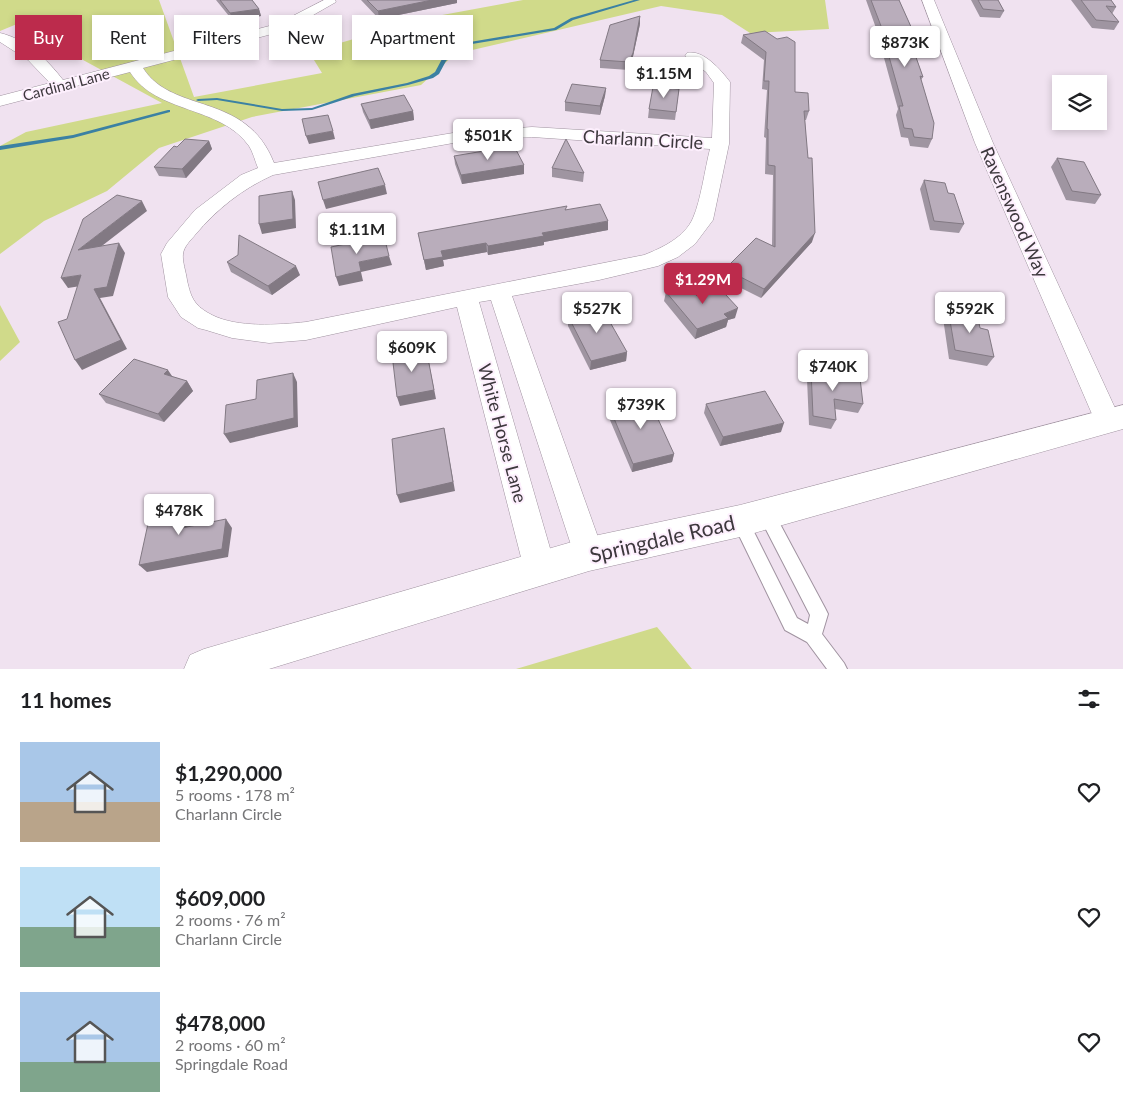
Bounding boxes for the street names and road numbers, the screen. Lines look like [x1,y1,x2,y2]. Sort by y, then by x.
street label: Cardinal Lane [21,64,112,104]
street label: Charlann Circle [582,125,704,153]
street label: Ravenswood Way [976,143,1054,281]
street label: White Horse Lane [474,361,532,505]
street label: Springdale Road [587,509,737,567]

